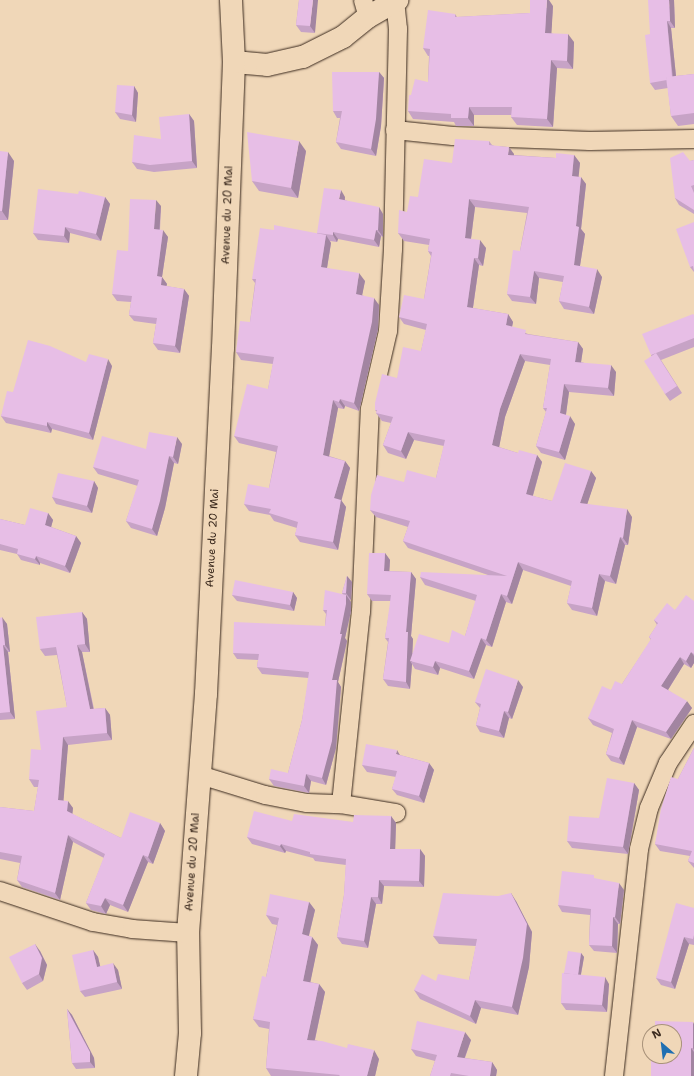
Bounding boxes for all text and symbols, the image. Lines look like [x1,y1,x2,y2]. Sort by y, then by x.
street label: Avenue du 20 Mai [220,165,236,265]
street label: Avenue du 20 Mai [204,488,222,588]
street label: Avenue du 20 Mai [183,812,203,912]
north arrow [642,1024,682,1064]
text: N [649,1025,664,1043]

